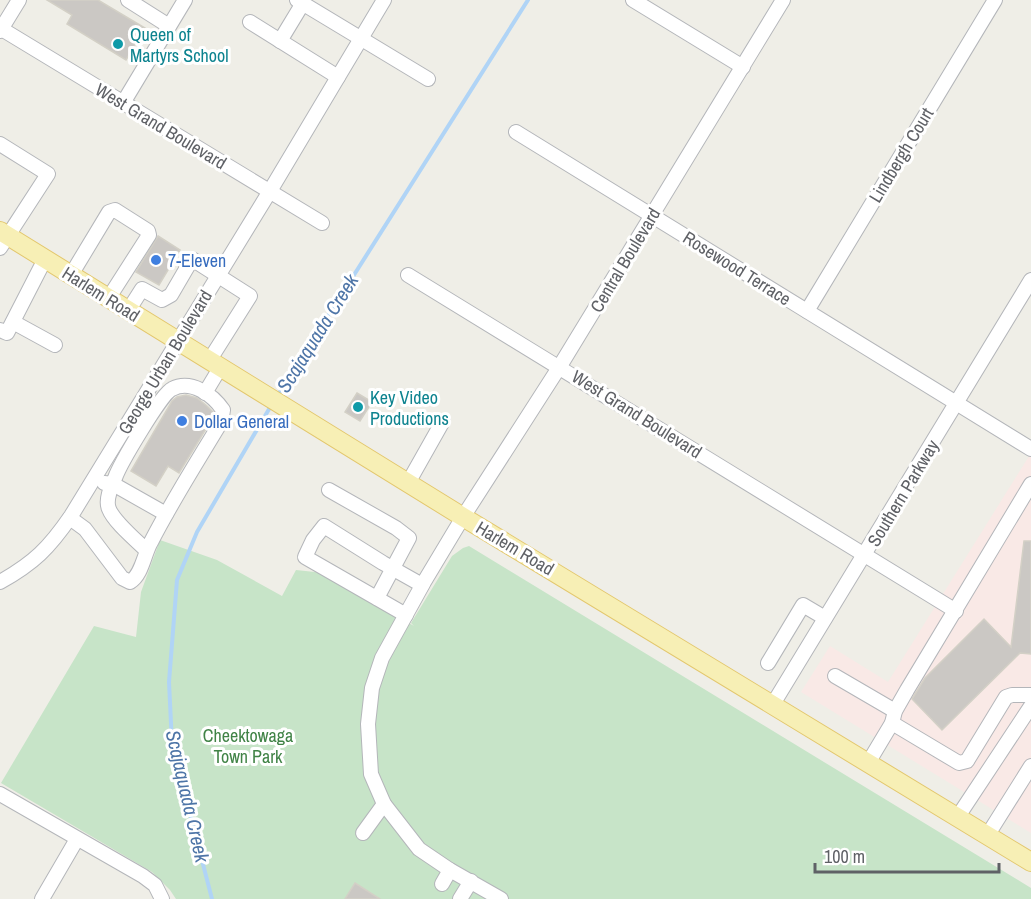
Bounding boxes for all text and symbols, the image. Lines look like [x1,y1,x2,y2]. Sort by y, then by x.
place label: Queen of Martyrs School [130,22,228,68]
marker: Queen of Martyrs School [111,37,125,51]
street label: West Grand Boulevard [91,77,231,175]
street label: Lindbergh Court [863,103,939,207]
street label: Central Boulevard [584,203,666,317]
street label: Rosewood Terrace [678,225,796,311]
place label: 7-Eleven [168,248,226,273]
marker: 7-Eleven [149,253,163,267]
street label: Harlem Road [58,260,144,328]
water label: Scajaquada Creek [270,268,365,397]
street label: George Urban Boulevard [112,285,218,439]
street label: West Grand Boulevard [567,364,707,464]
place label: Key Video Productions [370,385,449,431]
marker: Key Video Productions [351,400,365,414]
place label: Dollar General [194,409,289,434]
marker: Dollar General [175,414,189,428]
street label: Southern Parkway [861,434,945,551]
street label: Harlem Road [471,515,559,581]
park label: Cheektowaga Town Park [203,723,293,769]
water label: Scajaquada Creek [160,727,217,866]
scale bar [815,836,1000,874]
text: 100 m [824,844,865,869]

